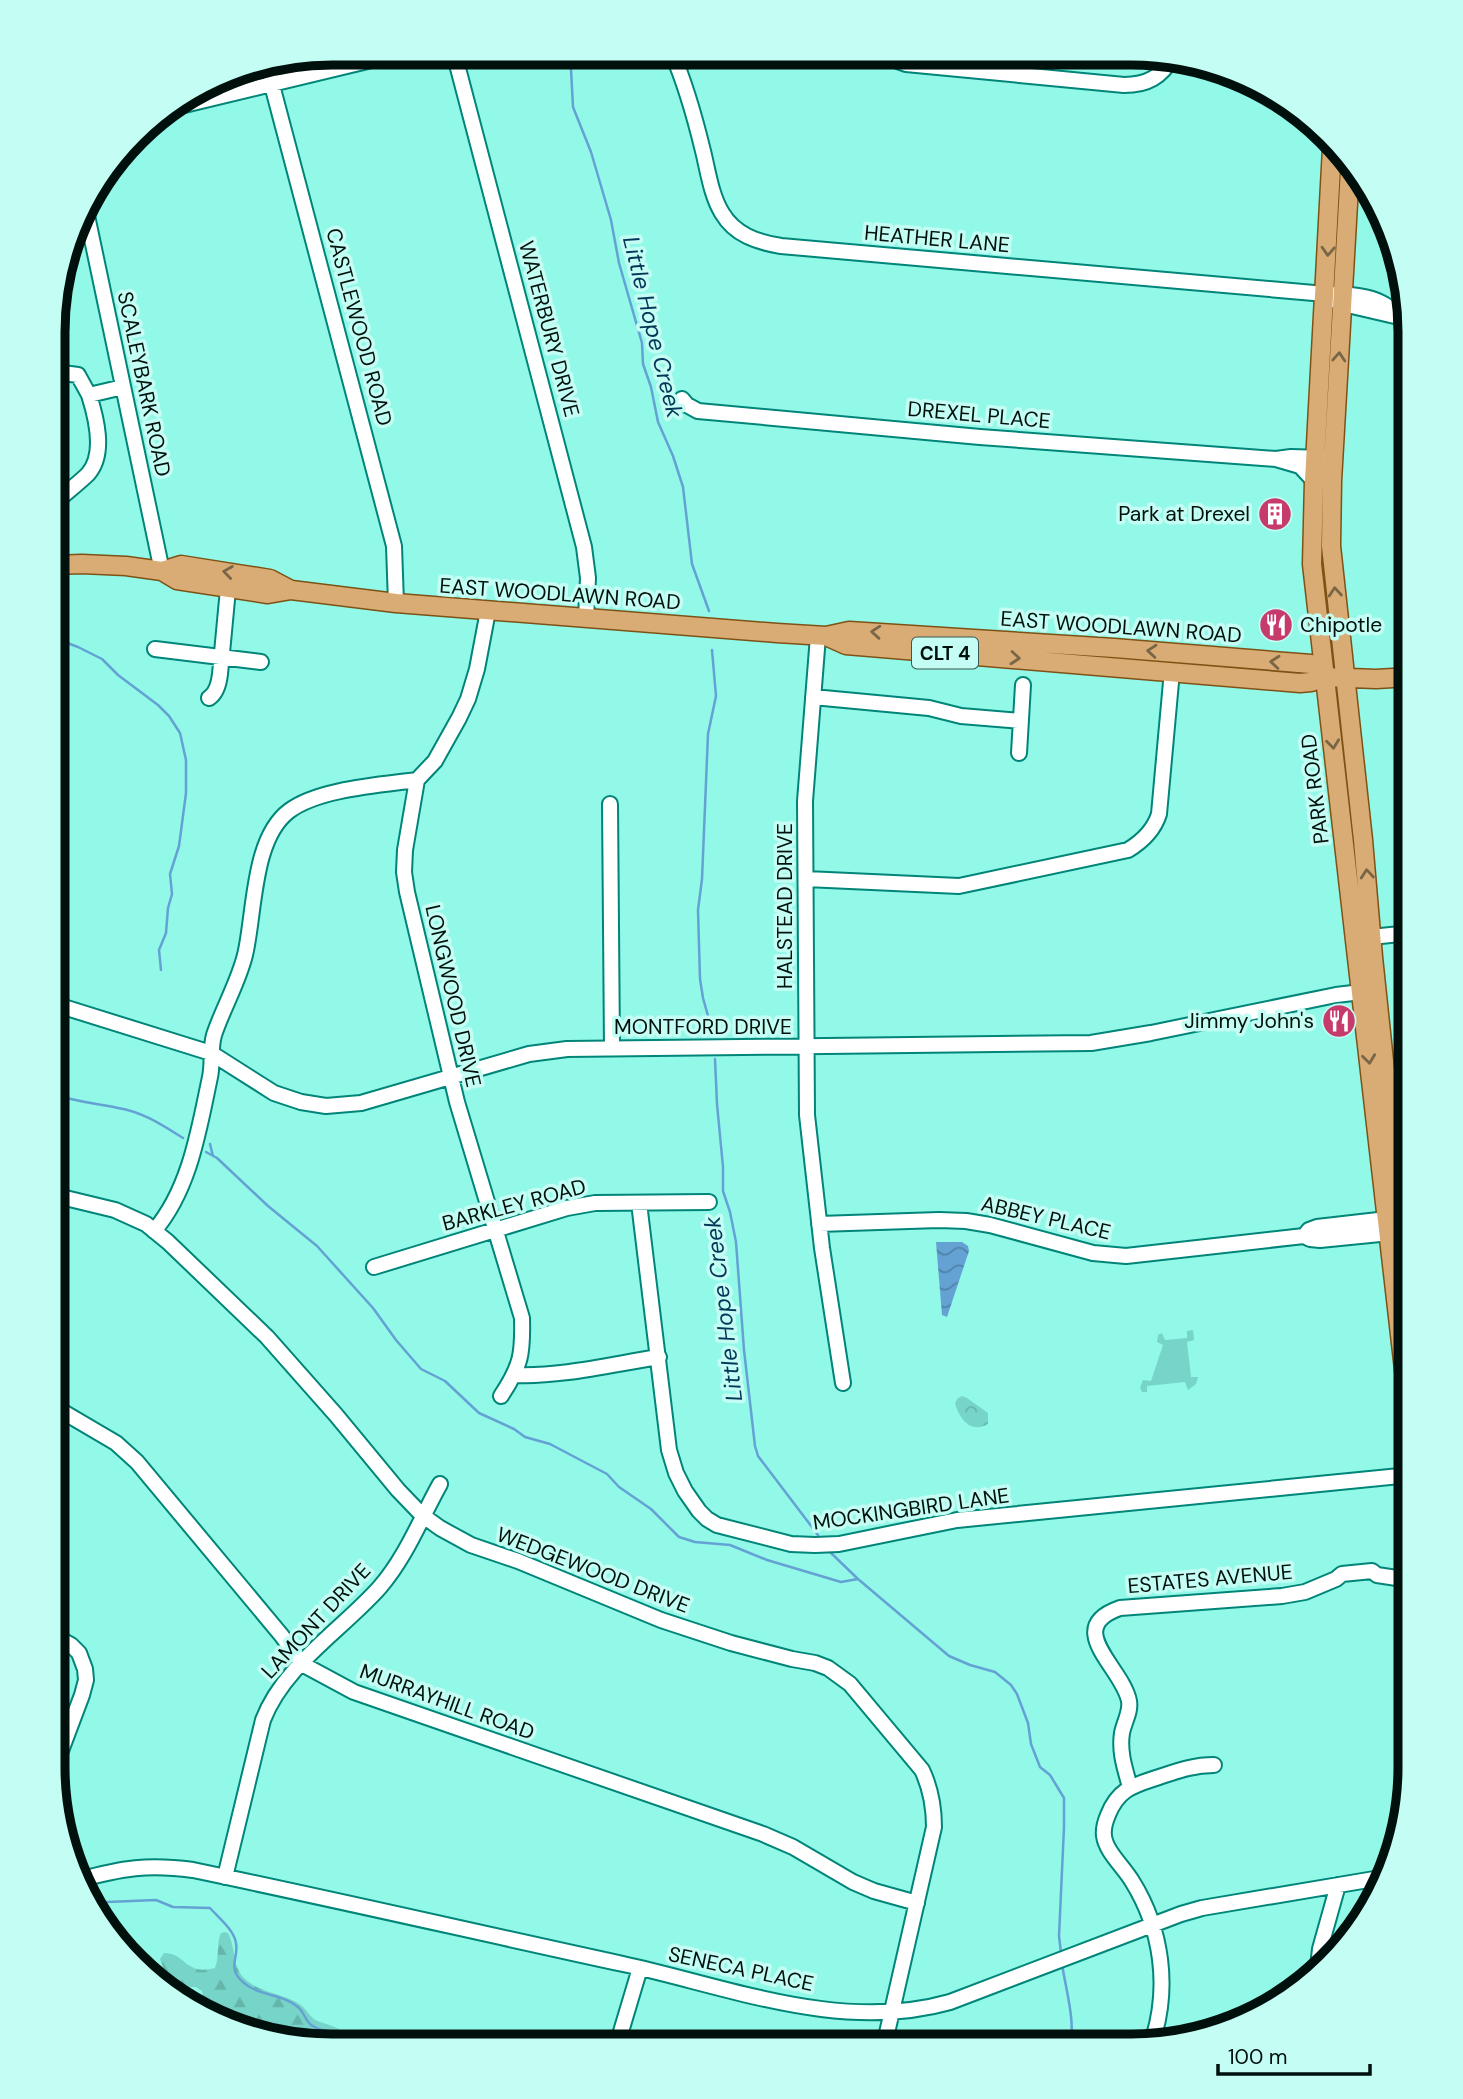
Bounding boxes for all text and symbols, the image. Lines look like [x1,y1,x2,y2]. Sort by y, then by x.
street label: HEATHER LANE [863,219,1011,259]
street label: CASTLEWOOD ROAD [319,225,399,429]
water label: Little Hope Creek [616,233,690,421]
street label: WATERBURY DRIVE [512,238,586,420]
one-way arrow [1320,246,1335,257]
street label: SCALEYBARK ROAD [111,289,177,479]
one-way arrow [1331,352,1346,363]
street label: DREXEL PLACE [906,395,1052,435]
building icon: Park at Drexel [1256,495,1294,533]
place label: Park at Drexel [1118,500,1250,528]
one-way arrow [222,565,233,580]
street label: EAST WOODLAWN ROAD [438,572,682,616]
one-way arrow [1328,586,1343,597]
street label: EAST WOODLAWN ROAD [999,605,1243,649]
restaurant icon: Chipotle [1257,606,1295,644]
place label: Chipotle [1300,611,1382,639]
one-way arrow [870,625,881,640]
road number: CLT 4 [912,638,978,668]
one-way arrow [1146,644,1157,659]
one-way arrow [1010,650,1021,665]
one-way arrow [1269,655,1280,670]
street label: PARK ROAD [1294,732,1336,846]
one-way arrow [1325,738,1340,750]
street label: HALSTEAD DRIVE [771,823,799,989]
one-way arrow [1359,869,1374,880]
street label: LONGWOOD DRIVE [418,902,488,1090]
restaurant icon: Jimmy John's [1320,1002,1358,1040]
place label: Jimmy John's [1184,1007,1314,1035]
street label: MONTFORD DRIVE [614,1013,792,1041]
one-way arrow [1361,1053,1376,1065]
street label: BARKLEY ROAD [439,1172,589,1238]
street label: ABBEY PLACE [978,1189,1114,1247]
water label: Little Hope Creek [697,1215,749,1403]
street label: MOCKINGBIRD LANE [811,1481,1011,1537]
street label: WEDGEWOOD DRIVE [493,1520,693,1620]
street label: LAMONT DRIVE [255,1557,377,1685]
street label: ESTATES AVENUE [1126,1558,1294,1600]
street label: MURRAYHILL ROAD [356,1657,538,1747]
street label: SENECA PLACE [666,1940,816,1998]
scale bar [1218,2032,1370,2076]
text: 100 m [1228,2043,1288,2071]

